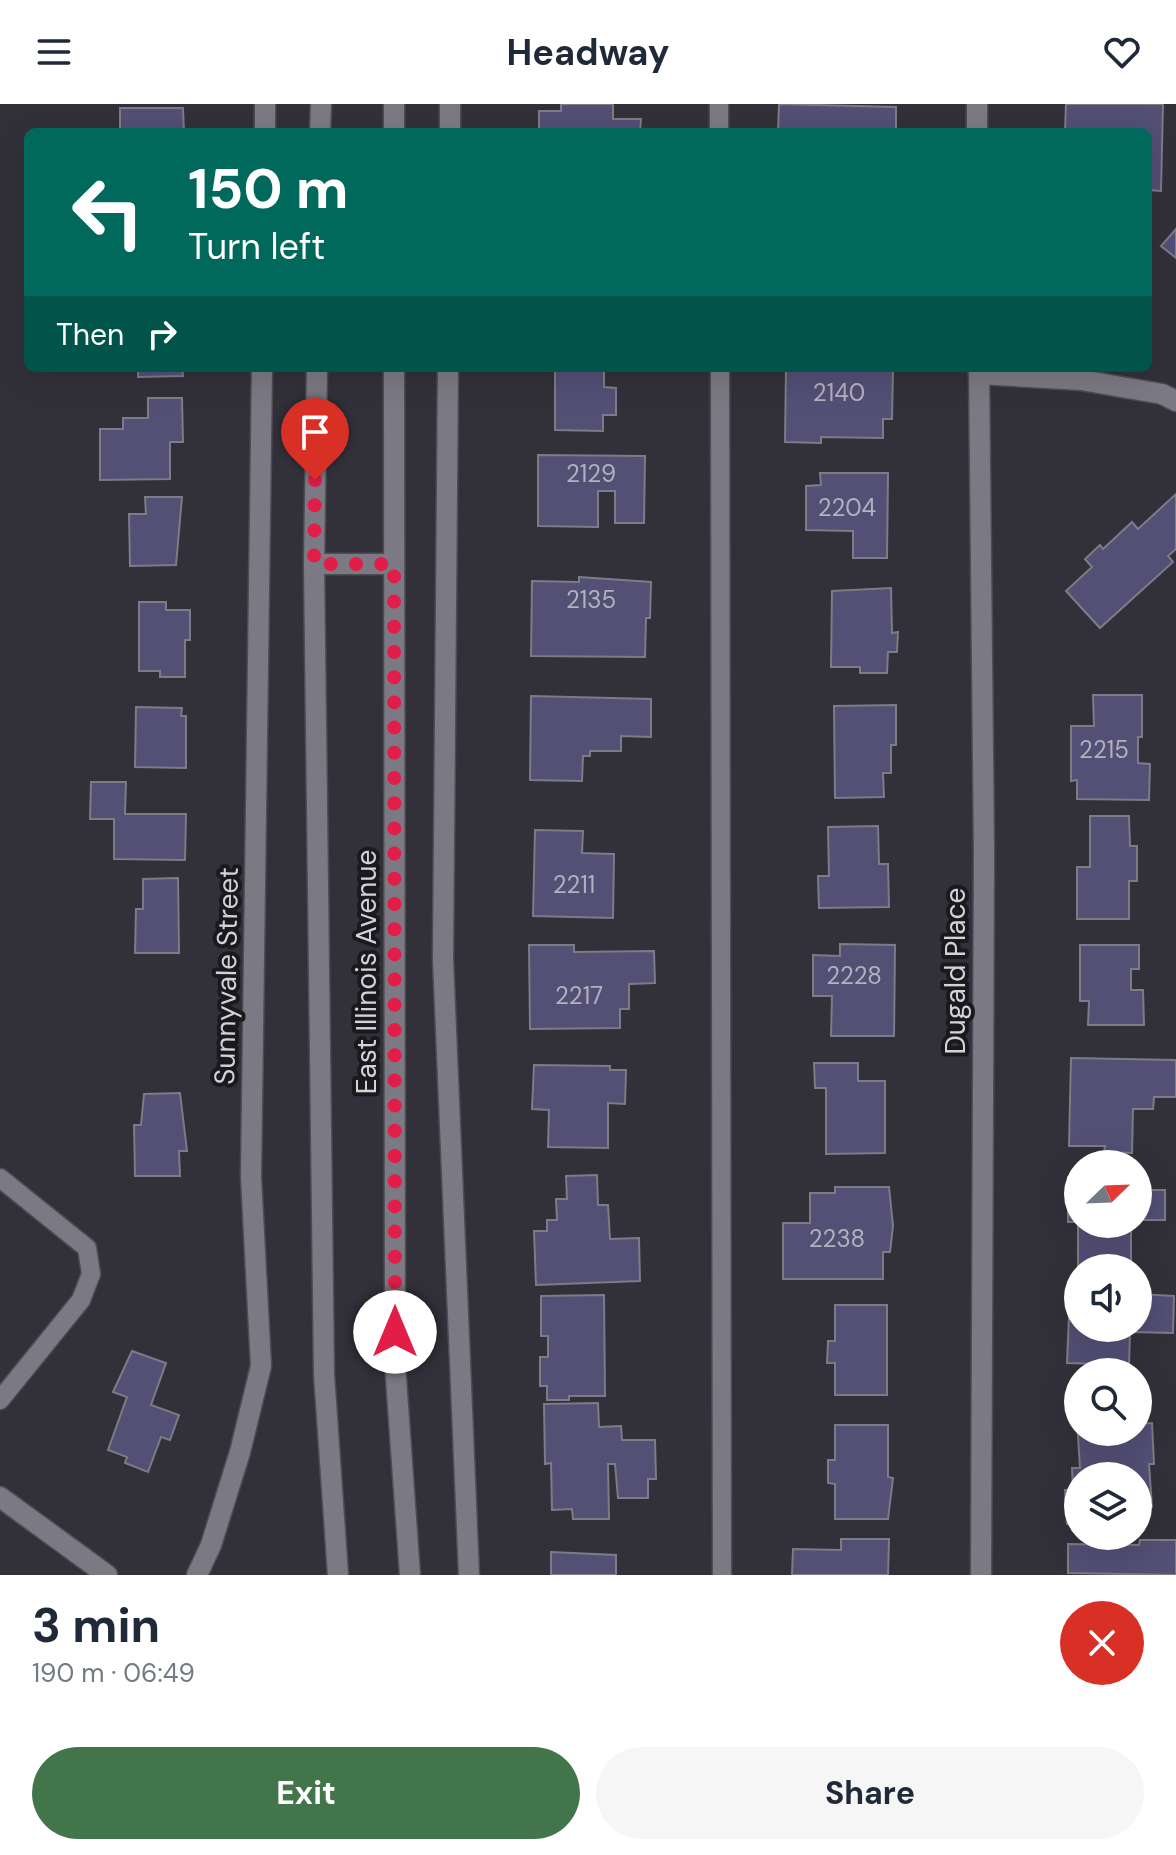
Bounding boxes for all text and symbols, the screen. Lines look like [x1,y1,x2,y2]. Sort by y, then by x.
text: Headway [507,29,669,76]
icon: menu [32,30,76,74]
icon: heart [1100,30,1144,74]
text: 150 m [188,152,349,225]
icon: left [56,160,160,264]
text: Turn left [188,223,325,270]
icon: right [140,312,184,356]
text: Then [56,315,124,354]
house number: 2140 [813,377,865,408]
pin [281,398,349,480]
icon: arrive [293,410,337,454]
house number: 2129 [566,458,616,489]
house number: 2204 [818,492,876,523]
house number: 2135 [566,584,616,615]
house number: 2215 [1079,734,1129,765]
street label: East Illinois Avenue [348,850,385,1094]
street label: Sunnyvale Street [206,867,247,1085]
house number: 2211 [553,869,595,900]
street label: Dugald Place [937,887,974,1055]
house number: 2228 [826,960,882,991]
house number: 2217 [555,980,603,1011]
north arrow [1064,1150,1152,1238]
map controls [1064,1150,1152,1550]
house number: 2238 [809,1223,865,1254]
button: sound [1064,1254,1152,1342]
position arrow [353,1290,437,1374]
button: search [1064,1358,1152,1446]
button: layers [1064,1462,1152,1550]
text: 3 min [32,1594,160,1657]
button: close [1060,1601,1144,1685]
text: 190 m · 06:49 [32,1656,195,1690]
button: Exit [32,1747,580,1839]
button: Share [596,1747,1144,1839]

